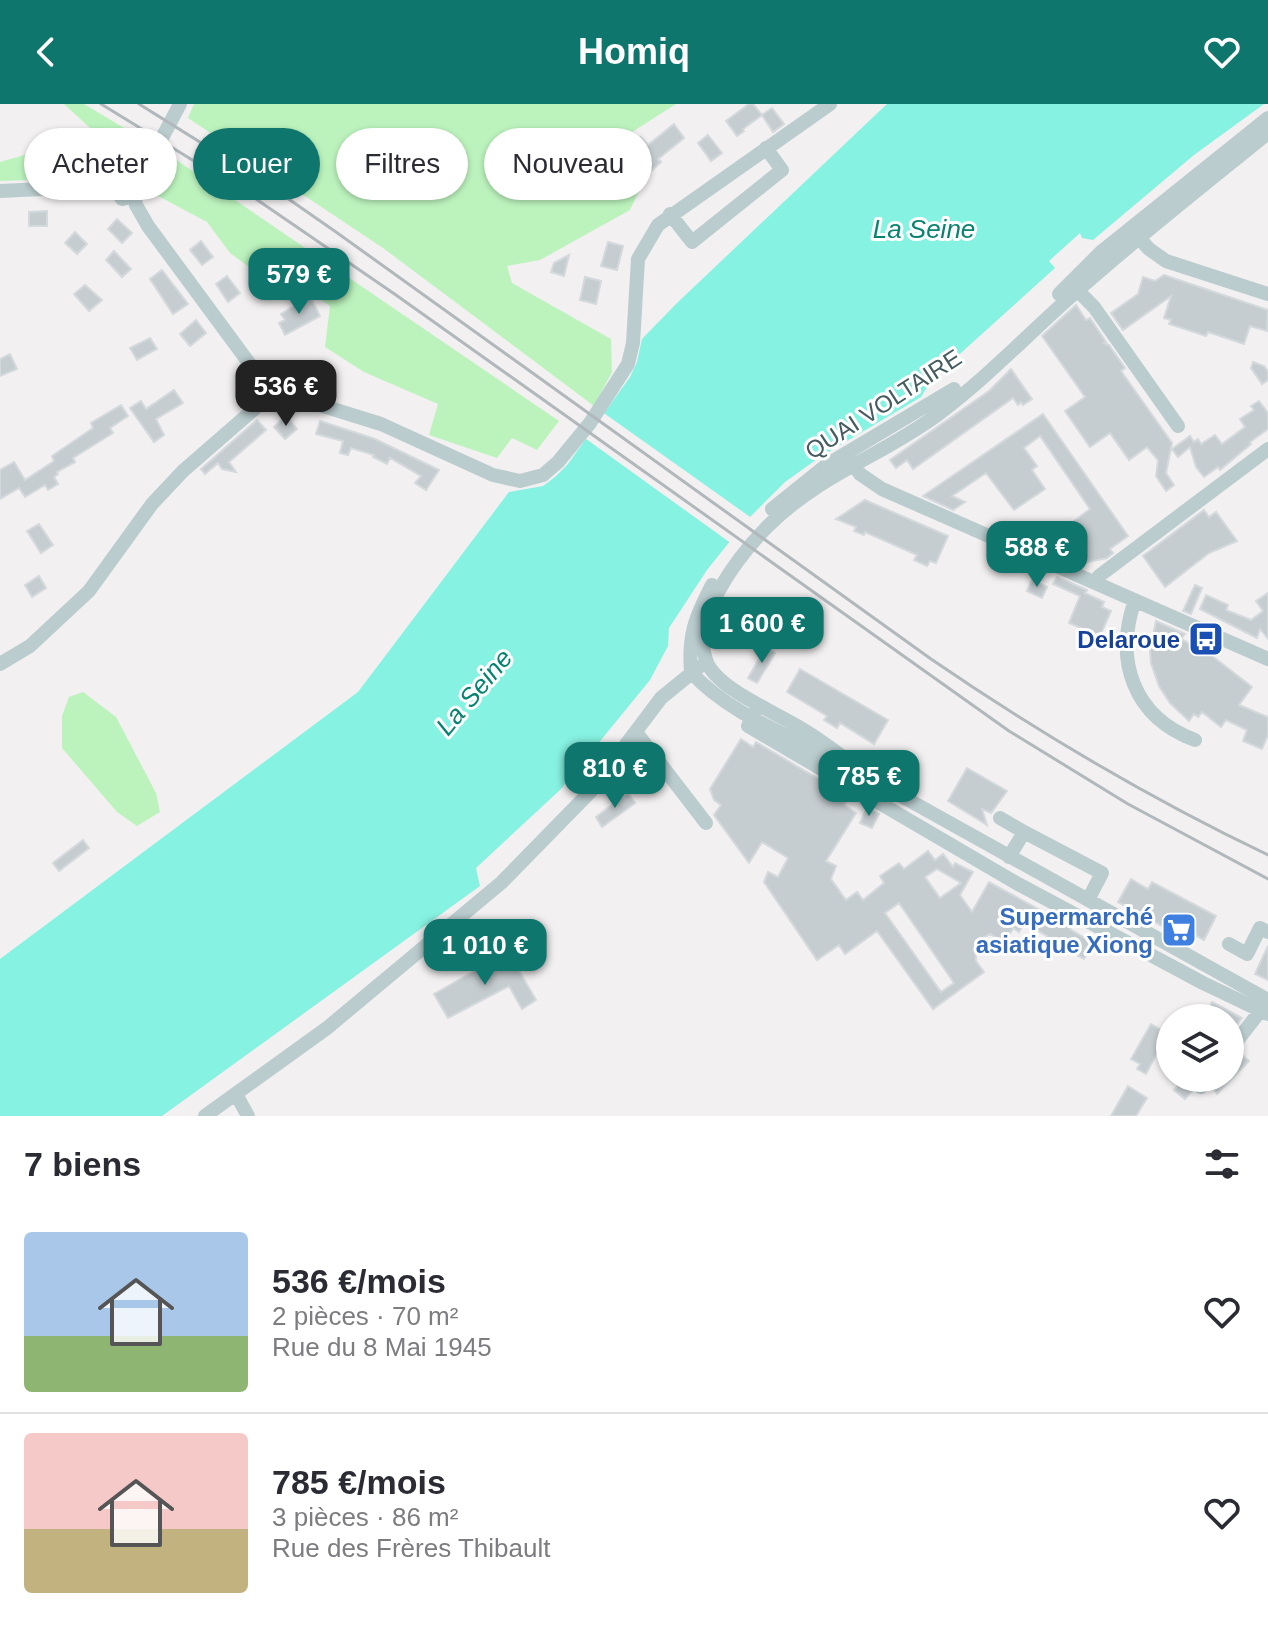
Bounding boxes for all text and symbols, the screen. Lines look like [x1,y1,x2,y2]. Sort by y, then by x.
icon: back [24,30,68,74]
icon: heart [1200,30,1244,74]
text: Homiq [578,31,690,72]
chip: Acheter [24,128,177,200]
chip: Louer [193,128,320,200]
chip: Filtres [336,128,468,200]
chip: Nouveau [484,128,652,200]
water label: La Seine [873,214,975,244]
pin: 579 € [243,248,355,316]
text: 579 € [266,259,332,289]
street label: QUAI VOLTAIRE [800,344,966,464]
pin: 536 € [230,360,342,428]
text: 536 € [253,371,319,401]
pin: 588 € [981,521,1093,589]
text: 588 € [1004,532,1070,562]
pin: 1 600 € [688,597,836,665]
text: 1 600 € [719,608,805,638]
bus stop icon: Delaroue [1187,620,1225,658]
place label: Delaroue [1077,626,1180,653]
water label: La Seine [430,643,518,741]
pin: 810 € [559,742,671,810]
pin: 785 € [813,750,925,818]
text: 810 € [582,753,648,783]
text: 785 € [836,761,902,791]
place label: Supermarché asiatique Xiong [976,903,1153,958]
supermarket icon: Supermarché asiatique Xiong [1160,911,1198,949]
pin: 1 010 € [411,919,559,987]
text: 1 010 € [442,930,528,960]
map controls [1156,1004,1244,1092]
button: layers [1156,1004,1244,1092]
icon: filters [1200,1142,1244,1186]
text: 7 biens [24,1145,141,1183]
text: 536 €/mois [272,1262,446,1300]
icon: home [88,1264,184,1360]
icon: heart [1200,1290,1244,1334]
text: 2 pièces · 70 m² [272,1301,458,1331]
text: Rue du 8 Mai 1945 [272,1332,492,1362]
text: 785 €/mois [272,1463,446,1501]
icon: home [88,1465,184,1561]
icon: heart [1200,1491,1244,1535]
text: 3 pièces · 86 m² [272,1502,458,1532]
text: Rue des Frères Thibault [272,1533,550,1563]

